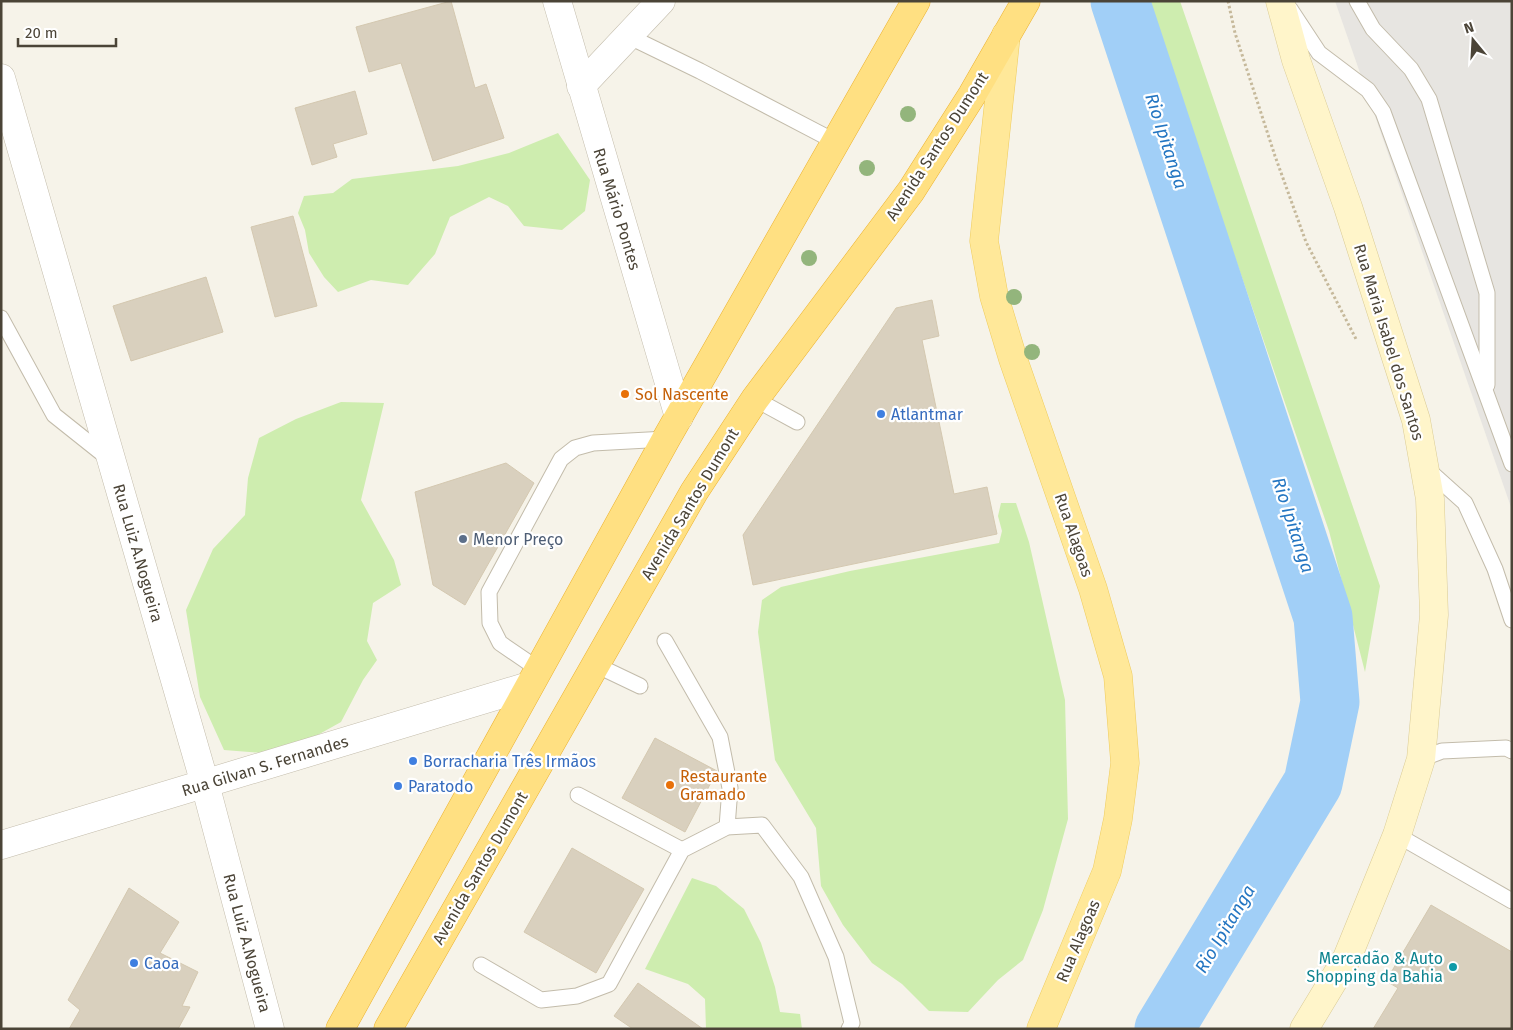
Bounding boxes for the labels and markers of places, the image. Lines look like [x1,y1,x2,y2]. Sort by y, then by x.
place label: Sol Nascente [635,385,729,404]
marker: Sol Nascente [619,388,631,400]
place label: Atlantmar [891,405,964,424]
marker: Atlantmar [875,408,887,420]
place label: Menor Preço [473,530,563,550]
marker: Menor Preço [457,533,469,545]
place label: Borracharia Três Irmãos [423,752,596,771]
marker: Borracharia Três Irmãos [407,755,419,767]
place label: Restaurante Gramado [680,767,767,804]
place label: Paratodo [408,777,473,796]
marker: Restaurante Gramado [664,779,676,791]
marker: Paratodo [392,780,404,792]
place label: Mercadão & Auto Shopping da Bahia [1307,949,1443,986]
place label: Caoa [144,954,179,973]
marker: Caoa [128,957,140,969]
marker: Mercadão & Auto Shopping da Bahia [1447,961,1459,973]

